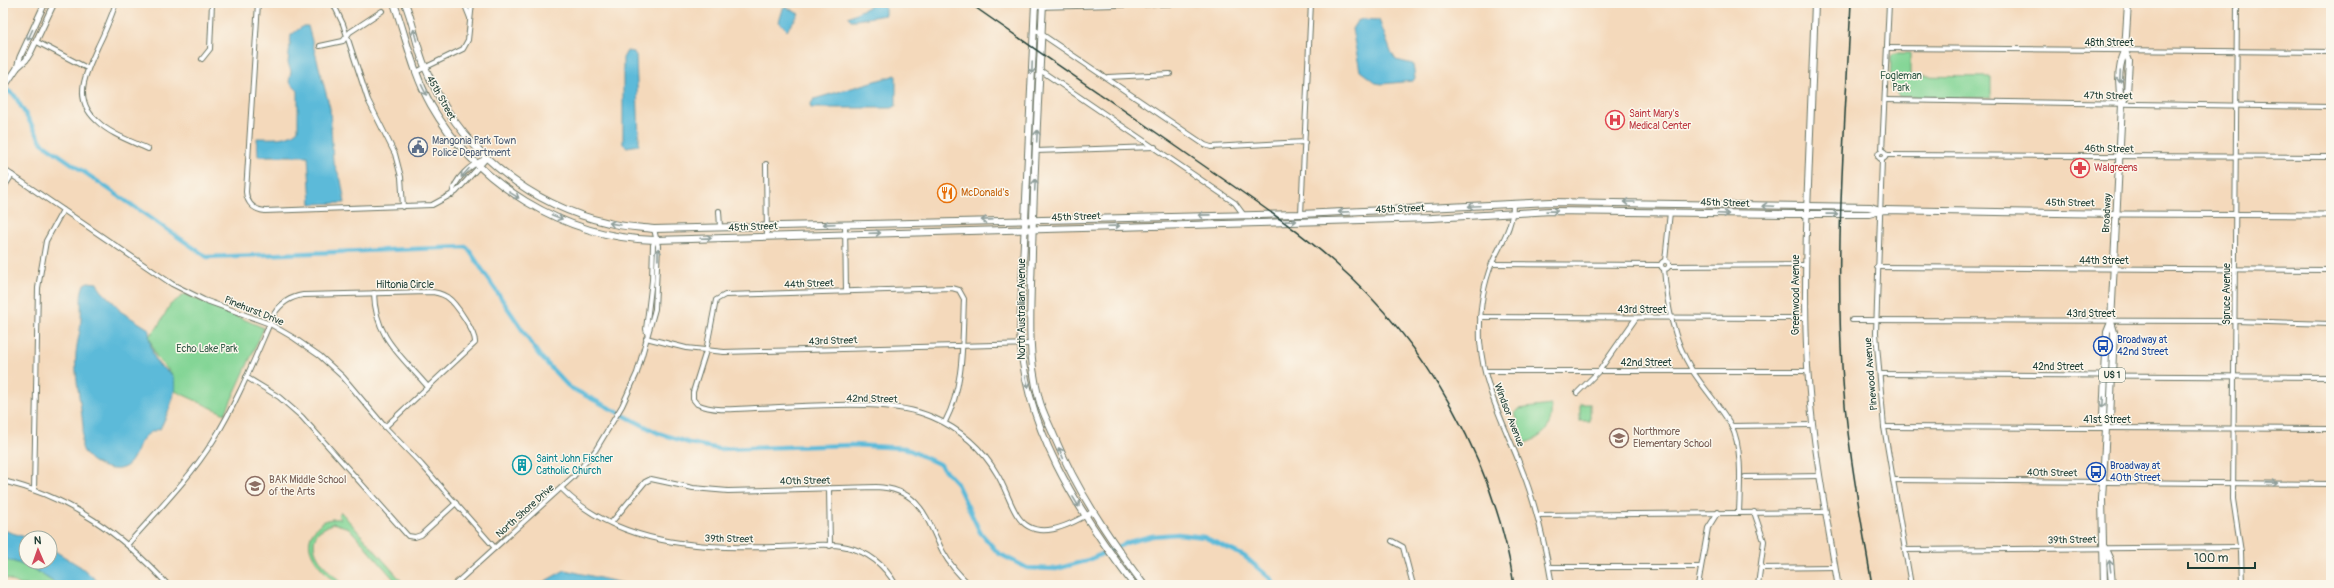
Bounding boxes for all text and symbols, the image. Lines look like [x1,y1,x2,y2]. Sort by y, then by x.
one-way arrow [26,29,33,41]
one-way arrow [410,29,418,42]
street label: 48th Street [2085,37,2134,49]
one-way arrow [1029,61,1036,74]
park label: Fogleman Park [1880,70,1922,94]
one-way arrow [2116,70,2124,83]
street label: 45th Street [424,74,459,123]
one-way arrow [421,84,428,96]
street label: 47th Street [2083,90,2134,102]
place label: Saint Mary's Medical Center [1629,108,1692,132]
hospital icon: Saint Mary's Medical Center [1604,109,1626,131]
one-way arrow [1033,130,1041,143]
place label: Mangonia Park Town Police Department [432,135,517,159]
public building icon: Mangonia Park Town Police Department [407,136,429,158]
street label: 46th Street [2084,143,2135,155]
pharmacy icon: Walgreens [2069,157,2091,179]
place label: Walgreens [2094,162,2138,174]
one-way arrow [460,168,470,178]
one-way arrow [1031,179,1038,192]
restaurant icon: McDonald's [936,182,958,204]
place label: McDonald's [961,187,1009,199]
one-way arrow [508,191,520,199]
street label: Broadway [2100,192,2114,233]
street label: 45th Street [1700,196,1751,210]
street label: 45th Street [2045,197,2096,209]
one-way arrow [1623,198,1636,206]
street label: 45th Street [1375,202,1426,216]
one-way arrow [1762,202,1775,209]
one-way arrow [1468,203,1481,210]
one-way arrow [1338,208,1351,216]
one-way arrow [1545,208,1558,215]
street label: 45th Street [1051,210,1102,224]
one-way arrow [1716,210,1729,218]
one-way arrow [1825,210,1838,218]
one-way arrow [1198,211,1211,219]
one-way arrow [551,213,563,221]
one-way arrow [981,216,994,223]
one-way arrow [1284,218,1297,225]
one-way arrow [609,220,622,228]
street label: 45th Street [728,220,779,234]
one-way arrow [823,220,836,227]
one-way arrow [1107,222,1120,230]
one-way arrow [868,229,881,237]
one-way arrow [699,234,712,242]
one-way arrow [654,248,662,261]
street label: Greenwood Avenue [1790,255,1802,335]
street label: 44th Street [2079,255,2130,267]
street label: North Australian Avenue [1016,258,1028,360]
street label: Spruce Avenue [2221,263,2233,325]
street label: 44th Street [784,277,835,291]
street label: Hiltonia Circle [376,279,434,291]
street label: Pinehurst Drive [222,294,286,328]
street label: 43rd Street [1618,304,1667,316]
street label: 43rd Street [2067,308,2116,320]
street label: 43rd Street [808,334,859,348]
place label: Broadway at 42nd Street [2117,334,2169,358]
bus stop icon: Broadway at 42nd Street [2092,335,2114,357]
street label: Pinewood Avenue [1862,337,1880,411]
park label: Echo Lake Park [176,343,239,355]
street label: 42nd Street [1620,357,1673,369]
street label: 42nd Street [2032,361,2085,373]
road number: US 1 [2099,368,2125,382]
one-way arrow [1023,376,1031,389]
street label: Windsor Avenue [1491,382,1527,449]
street label: 42nd Street [846,393,899,405]
one-way arrow [2100,395,2107,408]
street label: 41st Street [2083,414,2132,426]
place label: Northmore Elementary School [1633,426,1712,450]
school or university icon: Northmore Elementary School [1608,427,1630,449]
one-way arrow [1057,447,1064,459]
place label: Saint John Fischer Catholic Church [536,453,614,477]
building icon: Saint John Fischer Catholic Church [511,454,533,476]
place label: Broadway at 40th Street [2110,460,2162,484]
bus stop icon: Broadway at 40th Street [2085,461,2107,483]
street label: 40th Street [2027,467,2078,479]
place label: BAK Middle School of the Arts [269,474,346,498]
school or university icon: BAK Middle School of the Arts [244,475,266,497]
street label: 40th Street [780,475,831,487]
one-way arrow [2265,479,2278,487]
street label: North Shore Drive [493,482,557,540]
one-way arrow [1073,496,1081,508]
north arrow [18,530,58,570]
street label: 39th Street [705,533,754,545]
text: N [34,534,42,547]
street label: 39th Street [2048,534,2097,546]
scale bar [2188,544,2255,570]
text: 100 m [2194,551,2229,566]
one-way arrow [2106,560,2114,573]

